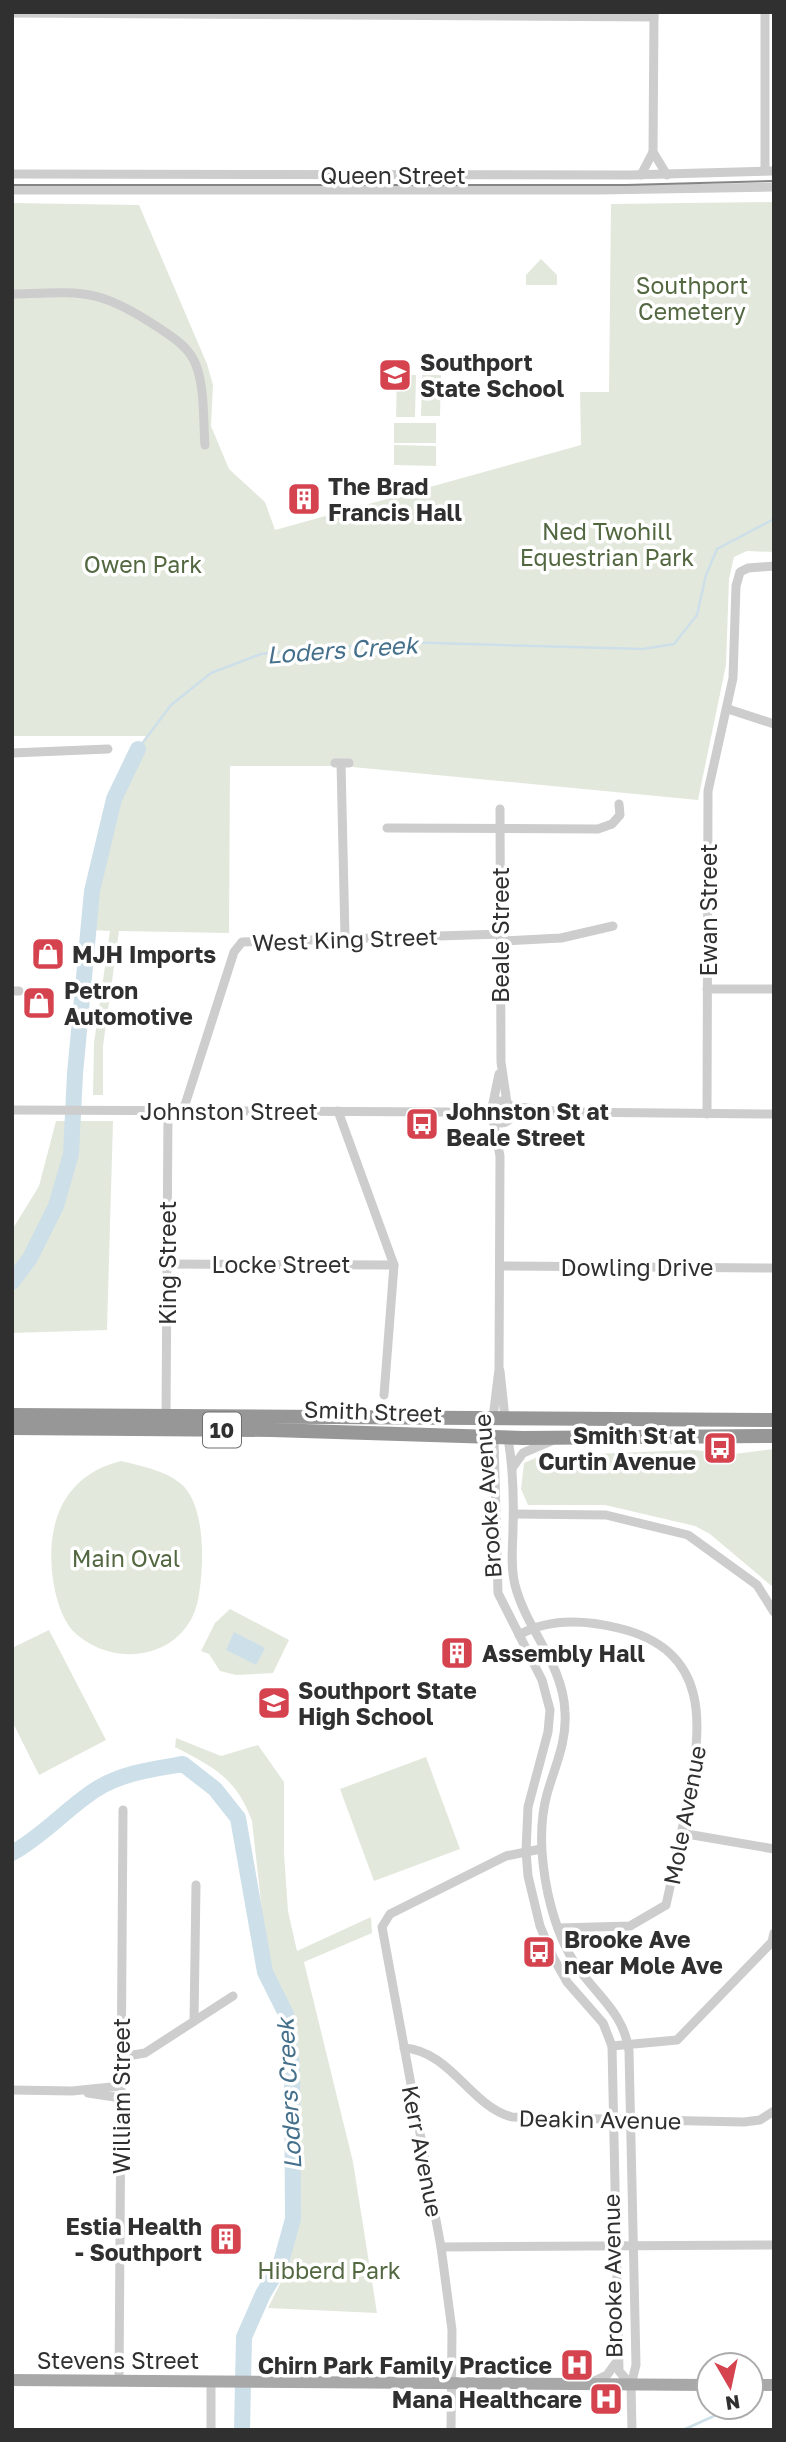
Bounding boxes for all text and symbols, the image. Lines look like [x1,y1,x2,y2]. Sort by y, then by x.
street label: Queen Street [320,161,466,189]
park label: Southport Cemetery [636,271,748,325]
place label: Southport State School [420,348,564,402]
school or university icon: Southport State School [376,356,414,394]
place label: The Brad Francis Hall [328,472,462,526]
building icon: The Brad Francis Hall [285,480,323,518]
park label: Ned Twohill Equestrian Park [520,517,694,571]
park label: Owen Park [84,550,202,578]
water label: Loders Creek [265,629,421,669]
street label: Ewan Street [694,844,722,976]
street label: Beale Street [486,867,514,1003]
street label: West King Street [252,922,438,956]
shop icon: MJH Imports [29,935,67,973]
place label: MJH Imports [72,940,216,968]
place label: Petron Automotive [64,976,193,1030]
shop icon: Petron Automotive [20,984,58,1022]
street label: Johnston Street [140,1097,318,1125]
place label: Johnston St at Beale Street [446,1097,609,1151]
bus stop icon: Johnston St at Beale Street [403,1105,441,1143]
street label: King Street [153,1201,181,1325]
street label: Locke Street [212,1250,350,1278]
street label: Dowling Drive [561,1253,713,1281]
street label: Smith Street [303,1395,443,1427]
road number: 10 [203,1412,241,1448]
street label: Brooke Avenue [467,1413,507,1579]
place label: Smith St at Curtin Avenue [538,1421,696,1475]
bus stop icon: Smith St at Curtin Avenue [701,1429,739,1467]
park label: Main Oval [72,1544,180,1572]
building icon: Assembly Hall [438,1634,476,1672]
place label: Assembly Hall [482,1639,645,1667]
place label: Southport State High School [298,1676,477,1730]
school or university icon: Southport State High School [255,1684,293,1722]
street label: Mole Avenue [657,1743,711,1887]
place label: Brooke Ave near Mole Ave [564,1925,723,1979]
bus stop icon: Brooke Ave near Mole Ave [520,1933,558,1971]
water label: Loders Creek [269,2015,306,2170]
street label: William Street [107,2018,135,2174]
street label: Kerr Avenue [397,2083,449,2219]
street label: Deakin Avenue [518,2104,682,2134]
street label: Brooke Avenue [597,2193,627,2359]
place label: Estia Health - Southport [66,2212,202,2266]
building icon: Estia Health - Southport [207,2220,245,2258]
park label: Hibberd Park [257,2256,401,2284]
street label: Stevens Street [37,2346,199,2374]
hospital icon: Chirn Park Family Practice [558,2346,596,2384]
place label: Chirn Park Family Practice [258,2351,552,2379]
north arrow [695,2351,765,2421]
hospital icon: Mana Healthcare [587,2380,625,2418]
place label: Mana Healthcare [392,2385,582,2413]
text: N [724,2391,742,2416]

